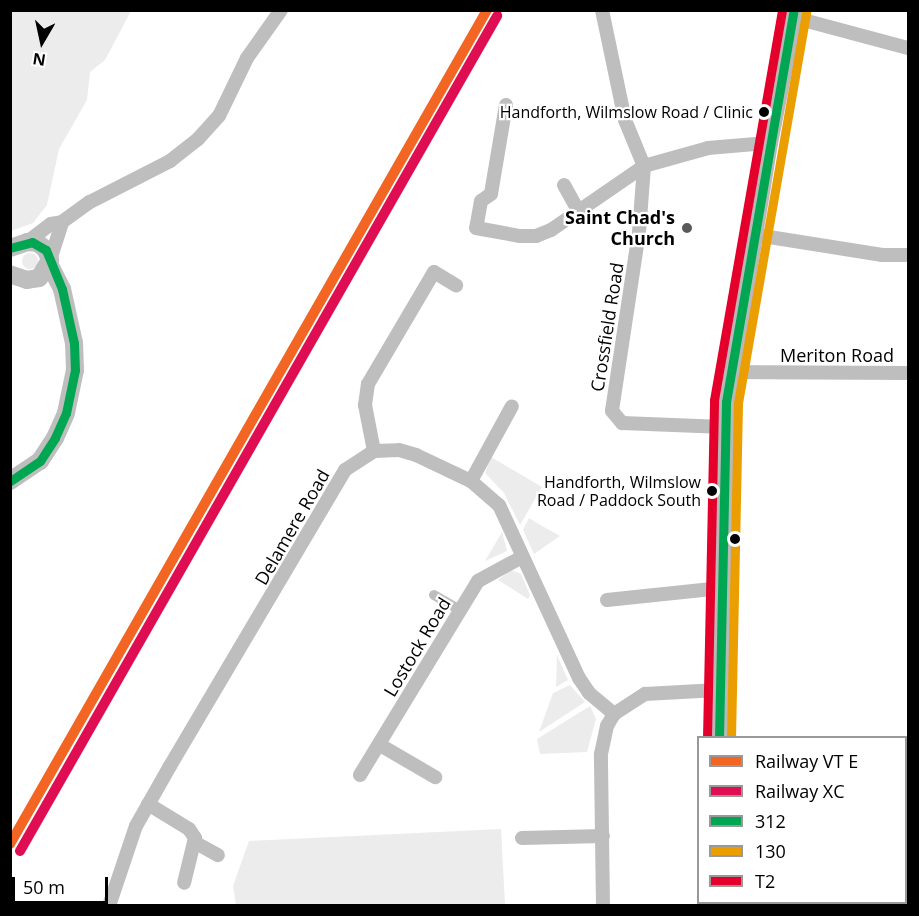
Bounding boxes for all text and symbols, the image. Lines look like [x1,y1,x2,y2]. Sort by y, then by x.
north arrow [12,12,72,72]
text: N [31,48,47,72]
place label: Handforth, Wilmslow Road / Clinic [500,102,753,122]
marker: Handforth, Wilmslow Road / Clinic [758,106,770,118]
place label: Saint Chad's Church [565,207,675,250]
marker: Saint Chad's Church [680,221,694,235]
street label: Crossfield Road [586,261,628,393]
street label: Meriton Road [780,344,894,366]
street label: Delamere Road [250,465,334,589]
place label: Handforth, Wilmslow Road / Paddock South [537,472,701,510]
marker: Handforth, Wilmslow Road / Paddock South [706,485,718,497]
unlabelled marker [729,533,741,545]
street label: Lostock Road [379,594,455,700]
legend [697,736,907,904]
text: Railway VT E [755,749,858,773]
text: Railway XC [755,779,845,803]
text: 312 [755,809,786,833]
text: 130 [755,839,786,863]
scale bar [15,865,111,903]
text: T2 [755,869,775,893]
text: 50 m [23,875,65,899]

